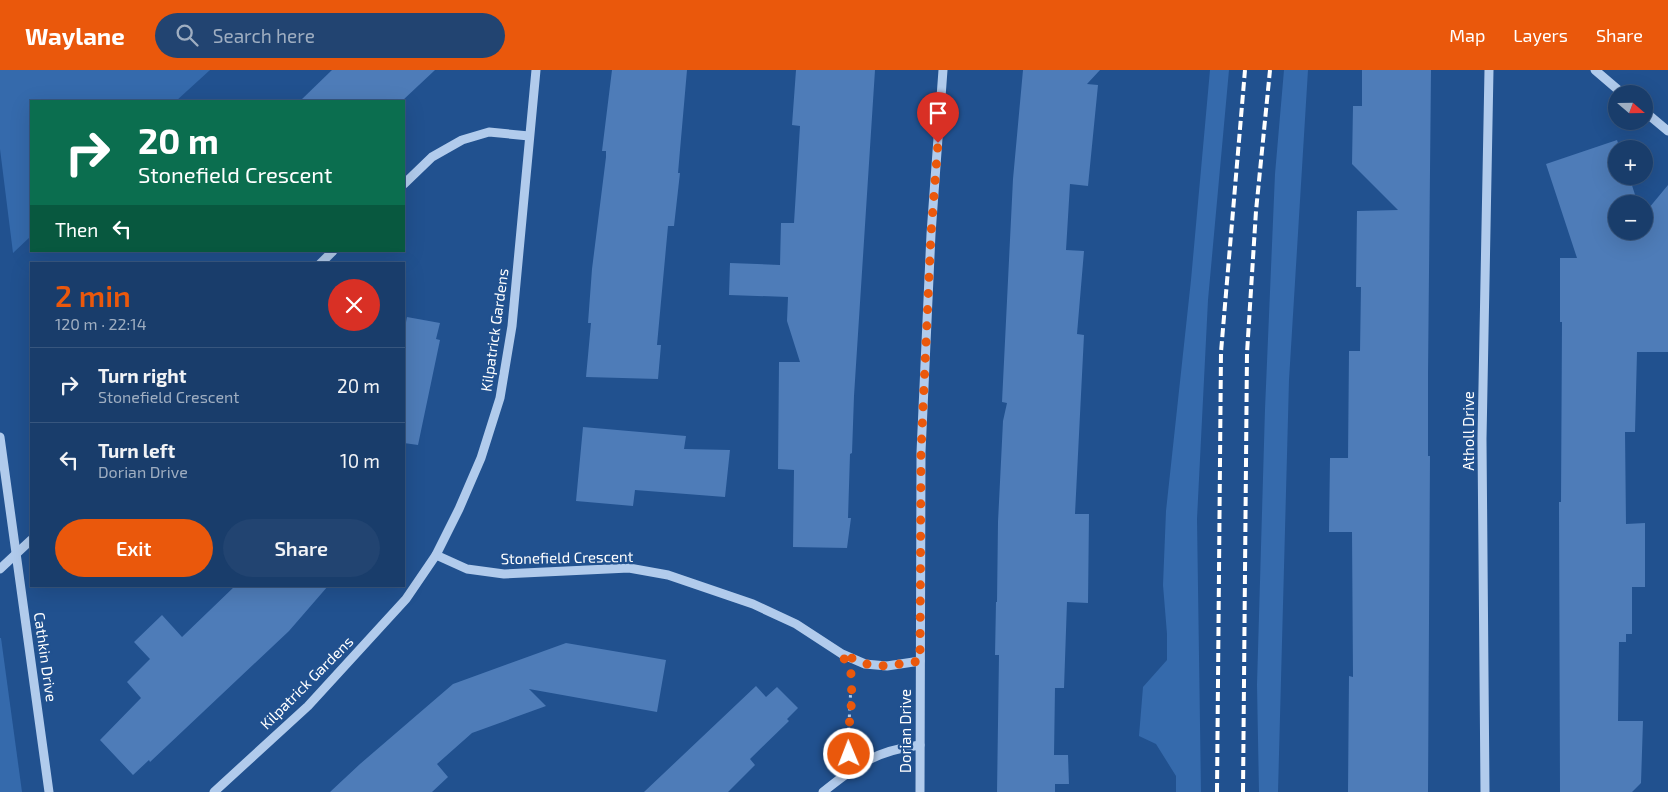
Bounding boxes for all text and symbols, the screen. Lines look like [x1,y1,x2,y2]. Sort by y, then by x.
search box [155,13,505,58]
text: Waylane [25,21,125,50]
icon: search [173,21,201,49]
text: Search here [213,24,315,47]
text: Map [1449,24,1485,46]
text: Layers [1513,24,1568,46]
text: Share [1596,24,1643,46]
north arrow [1608,85,1652,130]
map controls [1608,85,1653,240]
pin [917,92,959,143]
icon: arrive [924,99,952,127]
text: 20 m [138,119,219,161]
icon: right [55,120,120,185]
button: + [1608,140,1653,185]
text: Stonefield Crescent [138,161,333,187]
button: − [1608,195,1653,240]
icon: left [108,215,136,243]
text: Then [55,218,98,241]
street label: Kilpatrick Gardens [476,267,512,393]
text: 2 min [55,277,131,313]
button: close [328,279,380,331]
text: 120 m · 22:14 [55,314,146,333]
text: Turn right [98,364,186,387]
icon: right [55,371,83,399]
text: 20 m [337,374,380,397]
text: Stonefield Crescent [98,387,239,406]
street label: Atholl Drive [1459,391,1477,471]
text: Turn left [98,439,175,462]
icon: left [55,446,83,474]
text: 10 m [340,449,380,472]
text: Dorian Drive [98,462,188,481]
button: Exit [55,519,213,577]
button: Share [223,519,380,577]
street label: Stonefield Crescent [501,547,634,567]
street label: Cathkin Drive [31,611,61,703]
street label: Kilpatrick Gardens [256,632,357,733]
street label: Dorian Drive [896,689,914,773]
position arrow [822,727,874,779]

